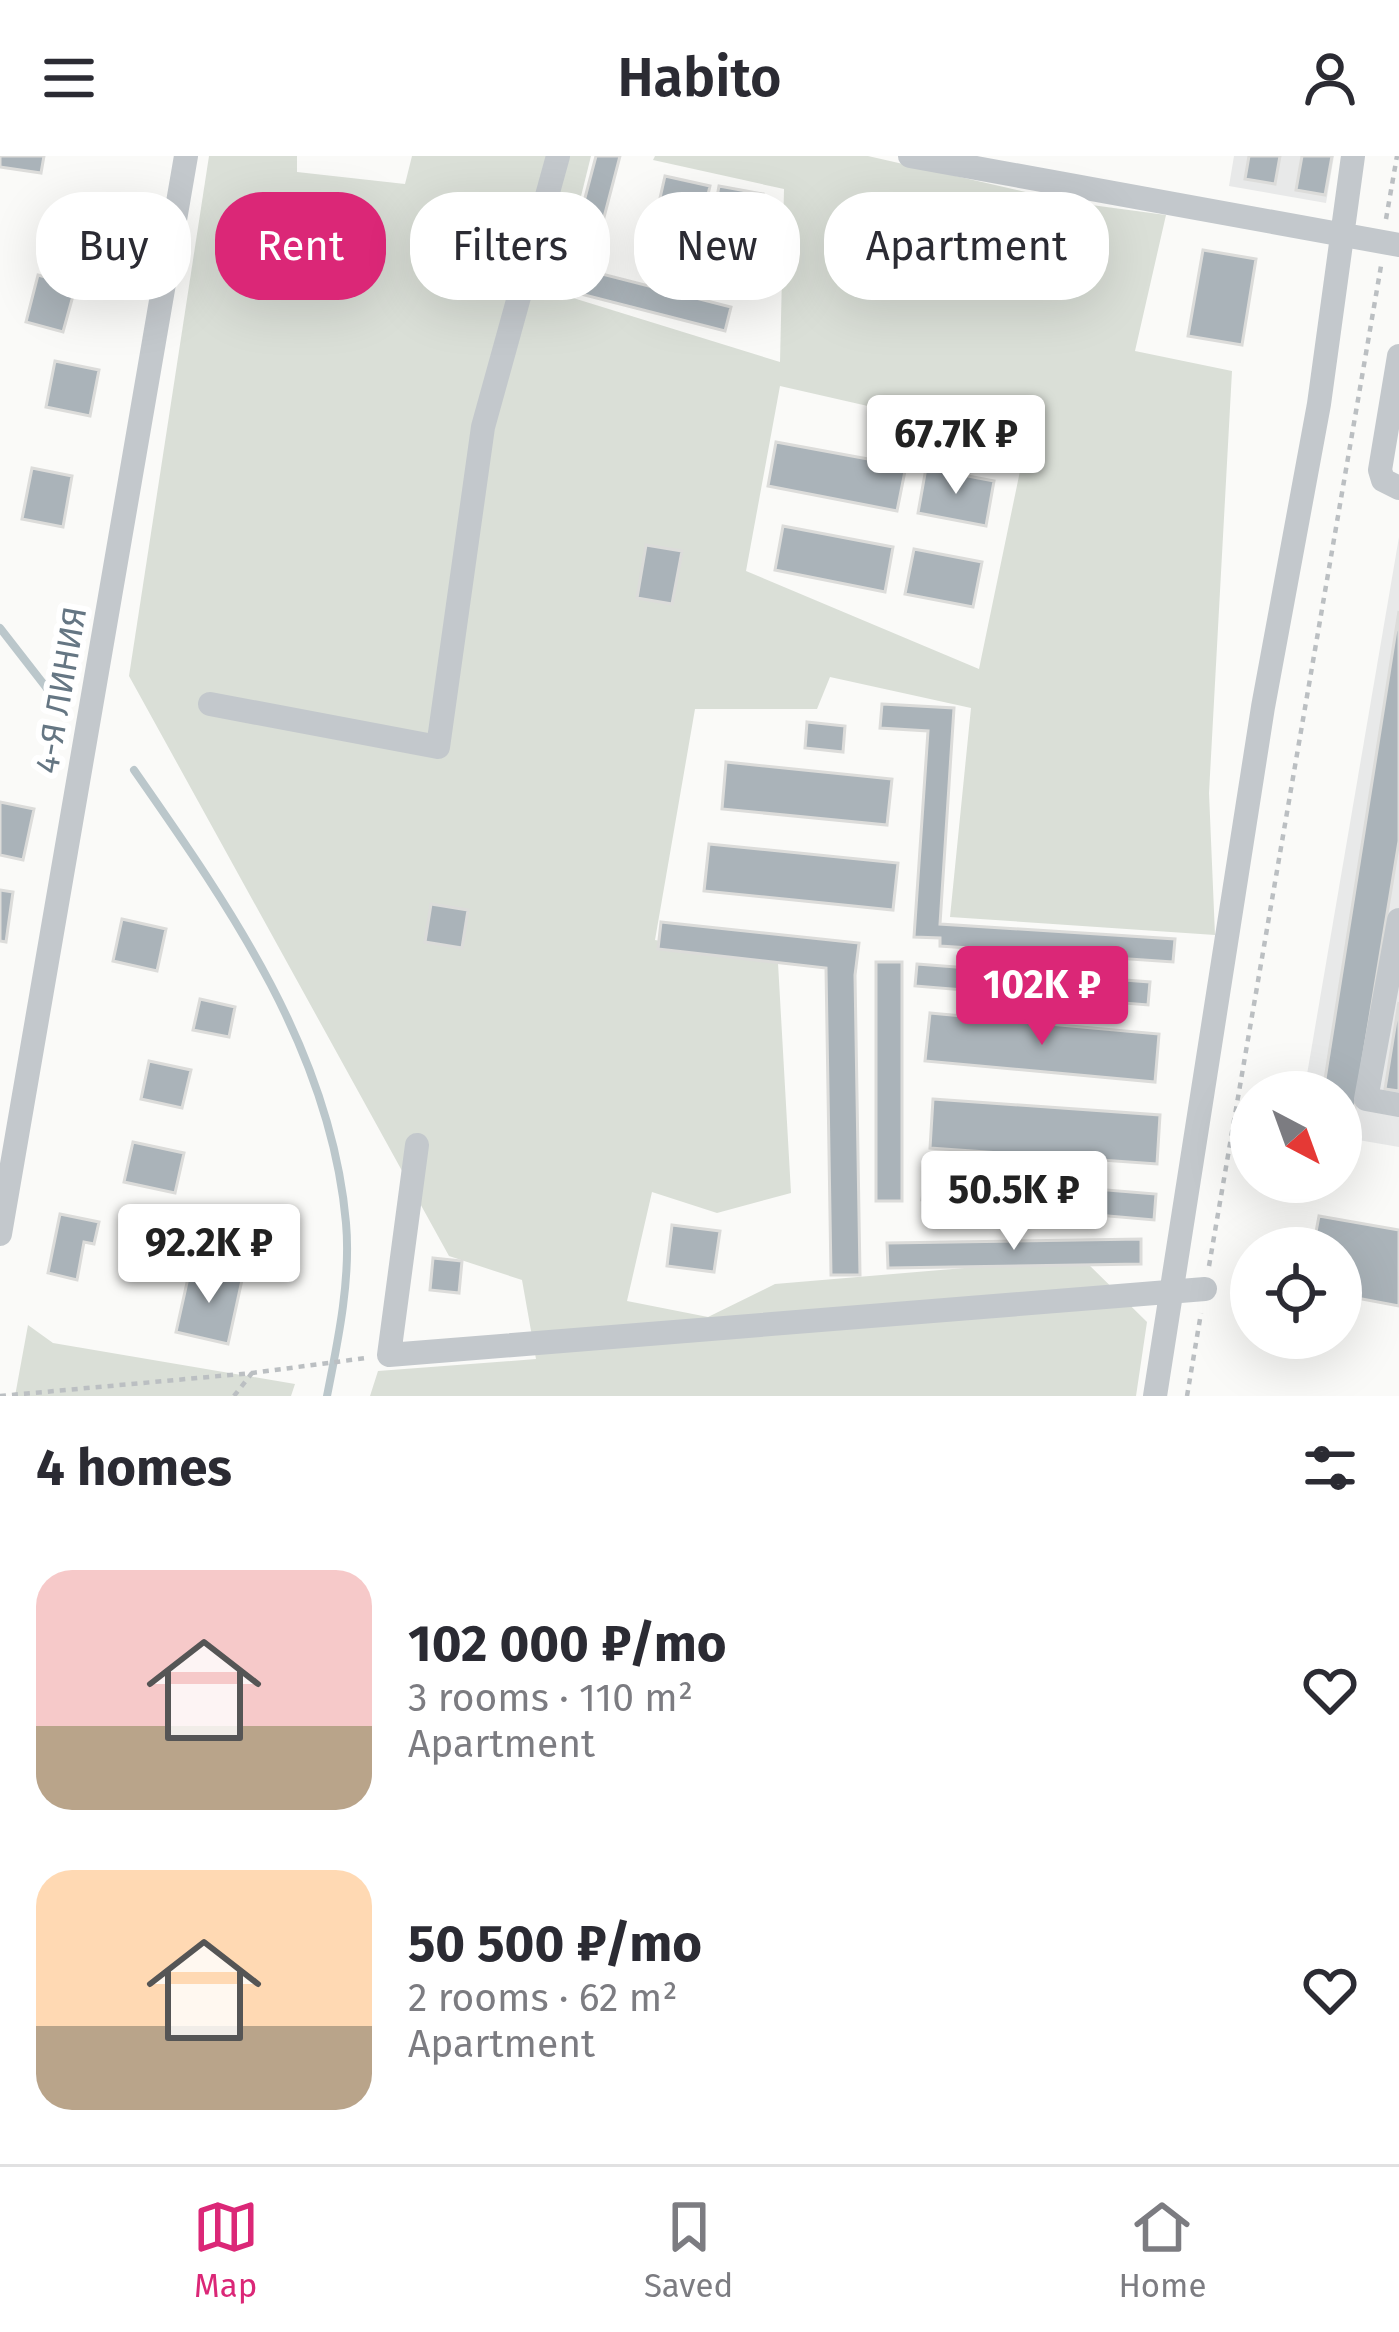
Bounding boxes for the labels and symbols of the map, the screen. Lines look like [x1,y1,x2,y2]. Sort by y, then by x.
pin: 67.7K ₽ [845,395,1067,497]
street label: 4-Я ЛИНИЯ [27,604,95,777]
pin: 102K ₽ [944,946,1140,1048]
north arrow [1230,1071,1362,1203]
pin: 50.5K ₽ [903,1151,1125,1253]
pin: 92.2K ₽ [98,1204,320,1306]

